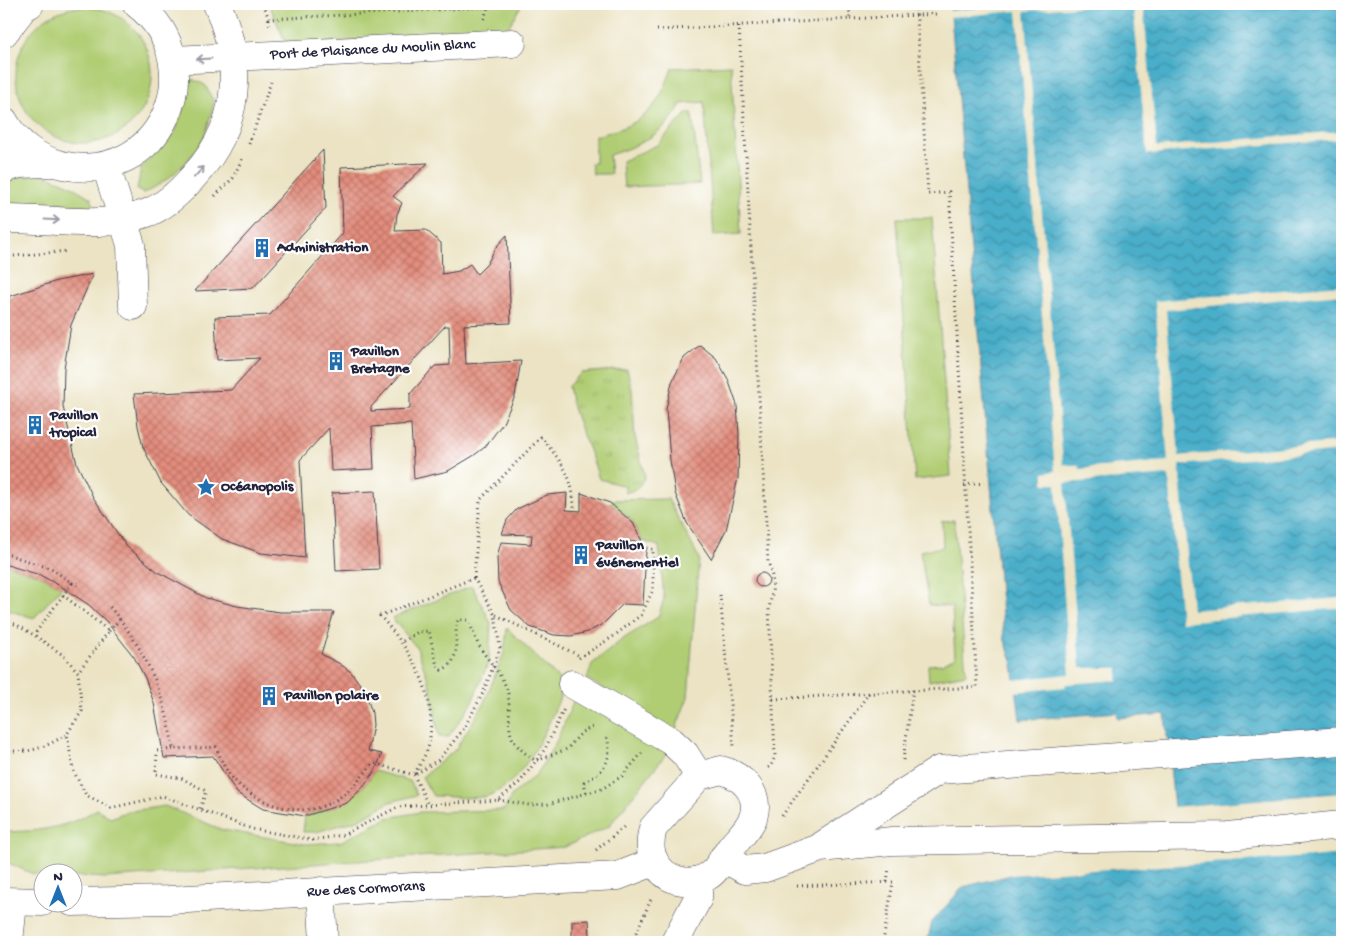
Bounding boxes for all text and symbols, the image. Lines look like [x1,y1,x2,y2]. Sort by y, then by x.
street label: Port de Plaisance du Moulin Blanc [269,36,477,64]
one-way arrow [196,54,212,64]
one-way arrow [193,165,204,178]
one-way arrow [44,215,60,224]
building icon: Administration [251,237,273,259]
place label: Administration [276,239,369,257]
place label: Pavillon Bretagne [350,343,411,378]
building icon: Pavillon Bretagne [325,350,347,372]
place label: Pavillon tropical [48,407,99,442]
building icon: Pavillon tropical [24,414,46,436]
place icon: Océanopolis [195,476,217,498]
place label: Océanopolis [221,478,295,496]
place label: Pavillon événementiel [595,537,680,572]
building icon: Pavillon événementiel [570,544,592,566]
building icon: Pavillon polaire [258,685,280,707]
place label: Pavillon polaire [283,687,380,705]
north arrow [32,864,82,914]
text: N [53,869,63,886]
street label: Rue des Cormorans [306,877,426,902]

